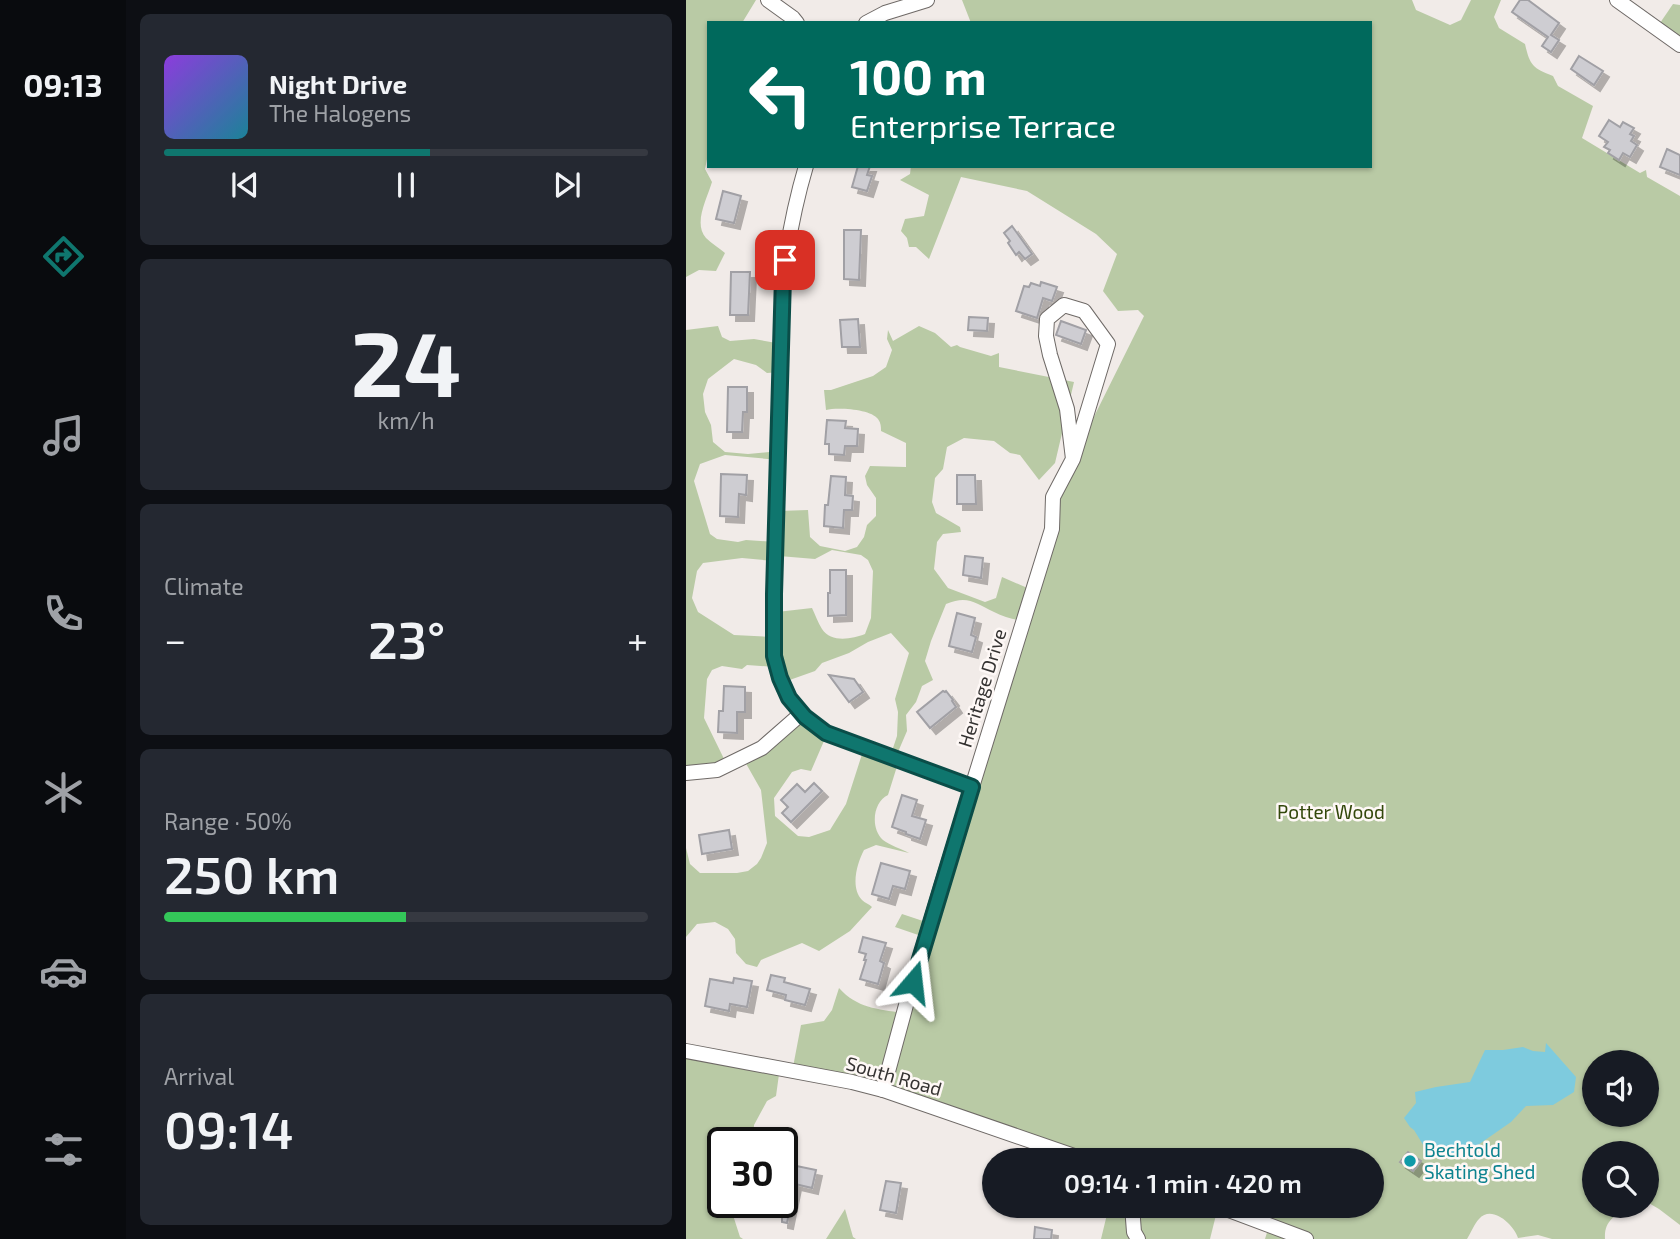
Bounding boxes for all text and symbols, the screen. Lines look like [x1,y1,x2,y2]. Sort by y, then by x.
text: 100 m [850,46,987,105]
icon: left [735,49,826,140]
text: 09:13 [23,65,103,103]
text: Night Drive [269,68,407,99]
text: The Halogens [269,99,411,127]
text: Enterprise Terrace [850,106,1116,144]
icon: previous [226,166,264,204]
icon: pause [387,166,425,204]
icon: next [548,166,586,204]
pin [755,230,815,290]
icon: directions [39,232,88,281]
icon: arrive [766,241,804,279]
text: 24 [351,306,461,415]
text: km/h [377,406,435,434]
icon: music [39,411,88,460]
text: Climate [164,572,244,600]
icon: phone [39,589,88,638]
text: 23° [368,607,445,669]
text: − [164,616,186,662]
text: + [627,616,648,662]
street label: Heritage Drive [953,626,1010,750]
icon: climate [39,768,88,817]
park label: Potter Wood [1277,800,1385,823]
text: Range · 50% [164,807,292,835]
text: 250 km [164,842,339,904]
position arrow [876,945,950,1019]
icon: car [39,947,88,996]
map controls [1582,1050,1659,1218]
button: sound [1582,1050,1659,1127]
street label: South Road [844,1051,945,1100]
text: Arrival [164,1062,234,1090]
text: 09:14 [164,1097,294,1159]
icon: filters [39,1125,88,1174]
speed limit sign: 30 [707,1127,798,1218]
place label: Bechtold Skating Shed [1424,1138,1535,1183]
button: search [1582,1141,1659,1218]
marker: Bechtold Skating Shed [1402,1153,1418,1169]
text: 09:14 · 1 min · 420 m [1064,1167,1302,1198]

